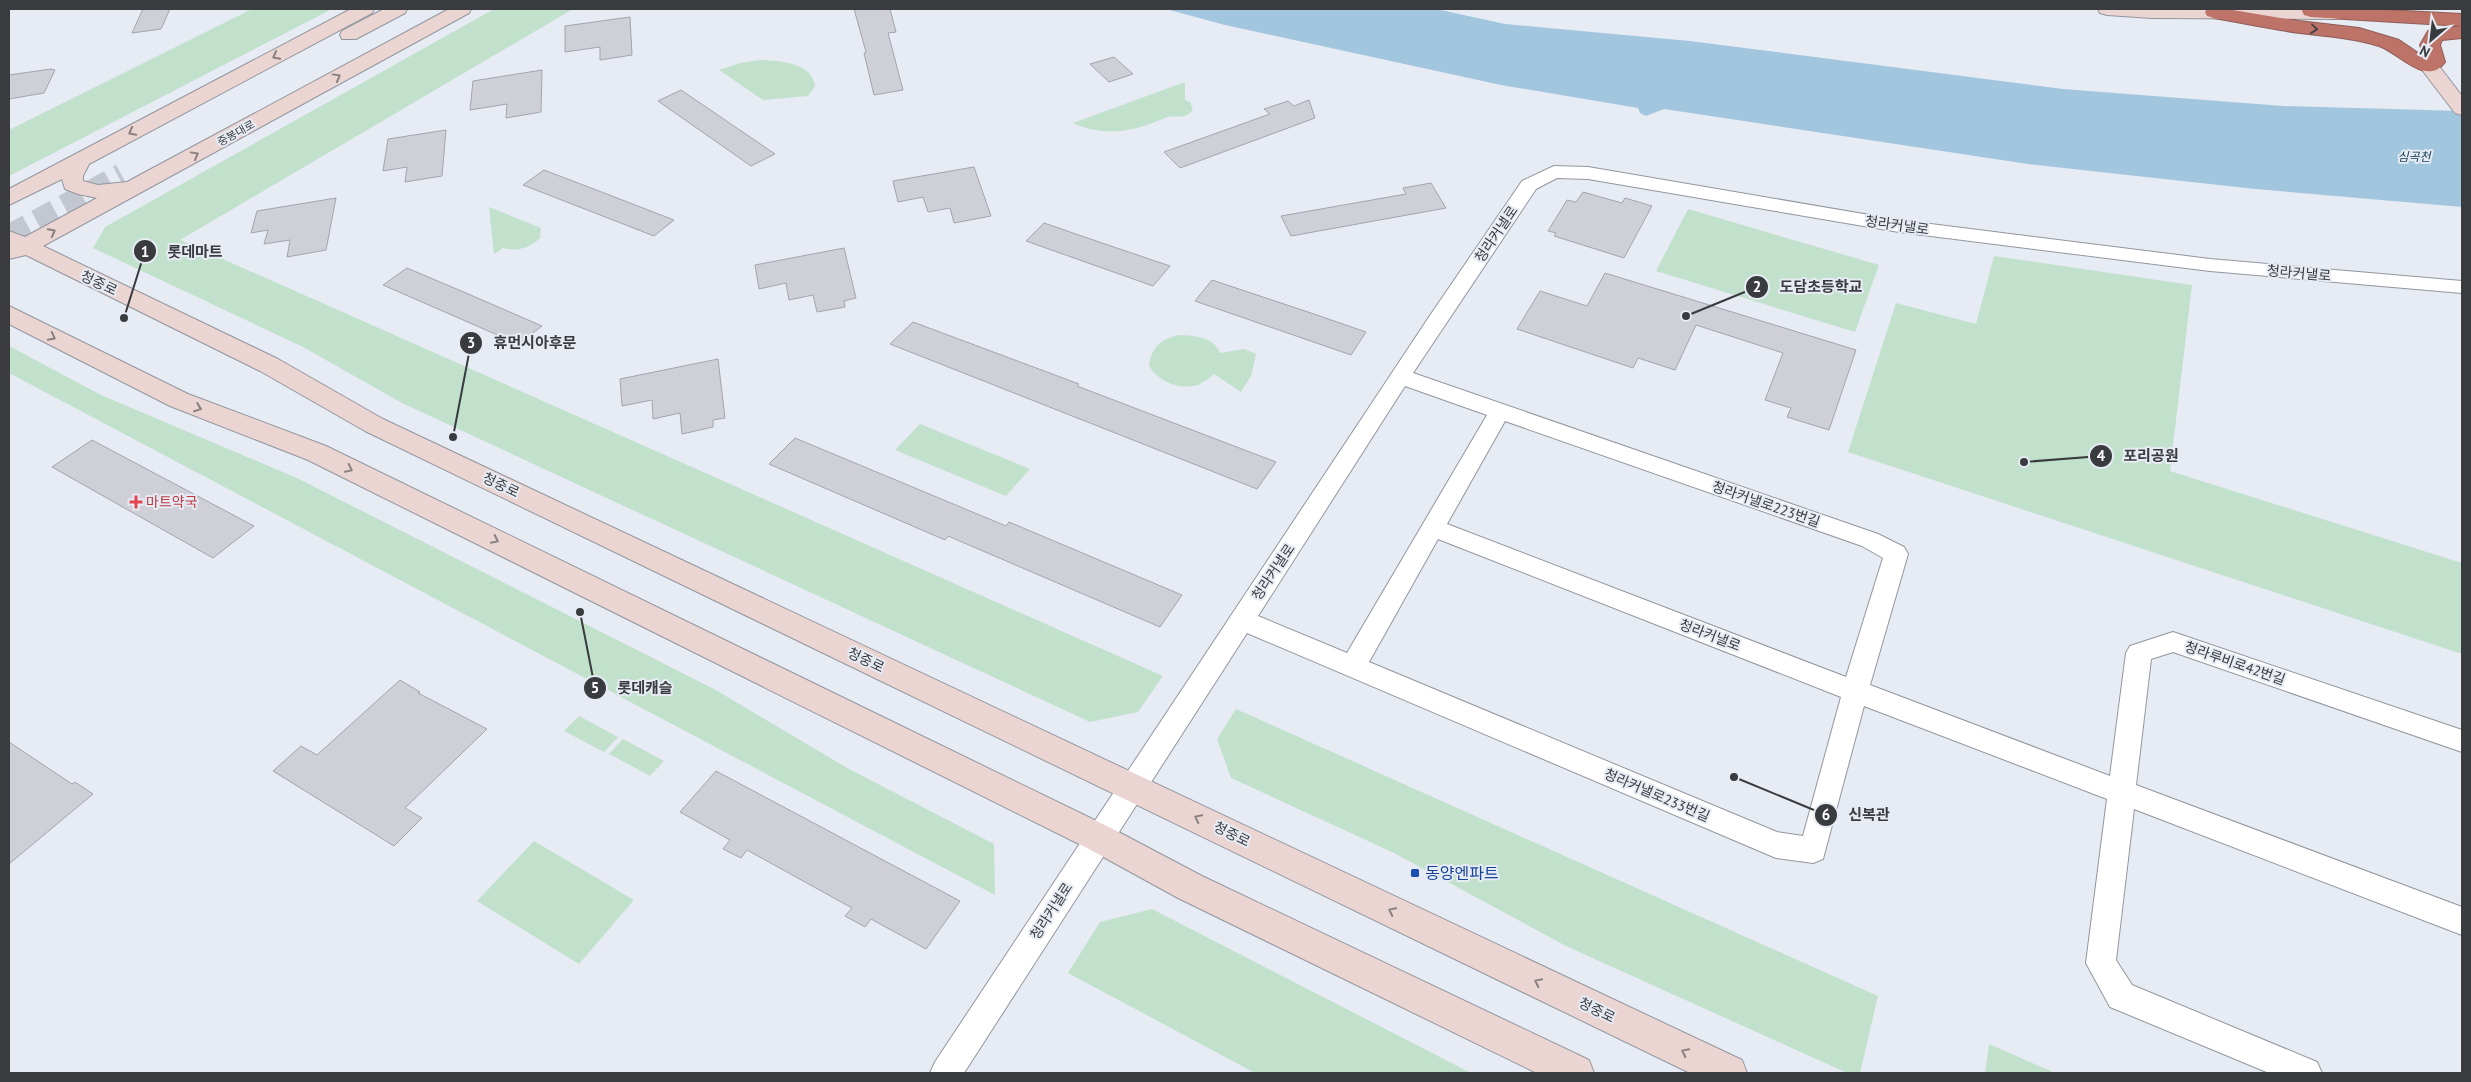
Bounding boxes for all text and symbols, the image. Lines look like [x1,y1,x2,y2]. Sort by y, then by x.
north arrow [2406,15,2456,65]
one-way arrow [2310,23,2318,34]
text: N [2417,41,2433,62]
one-way arrow [272,50,281,60]
one-way arrow [332,73,341,83]
street label: 중봉대로 [215,117,257,149]
one-way arrow [128,126,137,136]
water label: 심곡천 [2397,149,2433,164]
one-way arrow [190,151,199,161]
street label: 청라커낼로 [1471,202,1522,266]
street label: 청라커낼로 [1864,212,1930,238]
one-way arrow [47,228,56,238]
callout: 롯데마트 [133,236,233,266]
text: 1 [141,242,149,261]
text: 롯데마트 [167,242,223,261]
street label: 청라커낼로 [2266,261,2332,285]
street label: 청중로 [78,267,120,299]
callout: 도담초등학교 [1744,272,1872,302]
text: 2 [1753,277,1761,296]
text: 도담초등학교 [1780,277,1863,296]
callout: 휴먼시아후문 [459,328,587,358]
one-way arrow [47,331,56,341]
text: 3 [467,333,475,352]
text: 휴먼시아후문 [494,333,577,352]
one-way arrow [193,402,202,412]
callout: 포리공원 [2088,441,2188,471]
text: 4 [2097,446,2106,465]
text: 포리공원 [2123,446,2179,465]
one-way arrow [343,463,352,473]
street label: 청중로 [480,469,522,501]
street label: 청라커낼로223번길 [1710,477,1822,531]
place label: 마트약국 [146,493,198,511]
marker: 마트약국 [130,496,142,508]
one-way arrow [489,534,498,544]
street label: 청라커낼로 [1248,540,1299,604]
street label: 청라커낼로 [1677,615,1743,655]
street label: 청라루비로42번길 [2182,637,2288,689]
street label: 청중로 [845,644,887,676]
callout: 롯데캐슬 [583,673,683,703]
text: 5 [591,678,599,697]
text: 롯데캐슬 [617,678,673,697]
street label: 청라커낼로233번길 [1601,765,1713,825]
callout: 신복관 [1813,800,1900,830]
text: 6 [1822,805,1830,824]
text: 신복관 [1848,805,1890,824]
one-way arrow [1194,814,1203,824]
street label: 청중로 [1211,817,1253,851]
place label: 동양엔파트 [1425,863,1499,883]
marker: 동양엔파트 [1409,867,1421,879]
street label: 청라커낼로 [1026,879,1076,943]
one-way arrow [1388,907,1397,917]
one-way arrow [1534,977,1543,988]
street label: 청중로 [1576,993,1618,1027]
one-way arrow [1681,1048,1690,1058]

